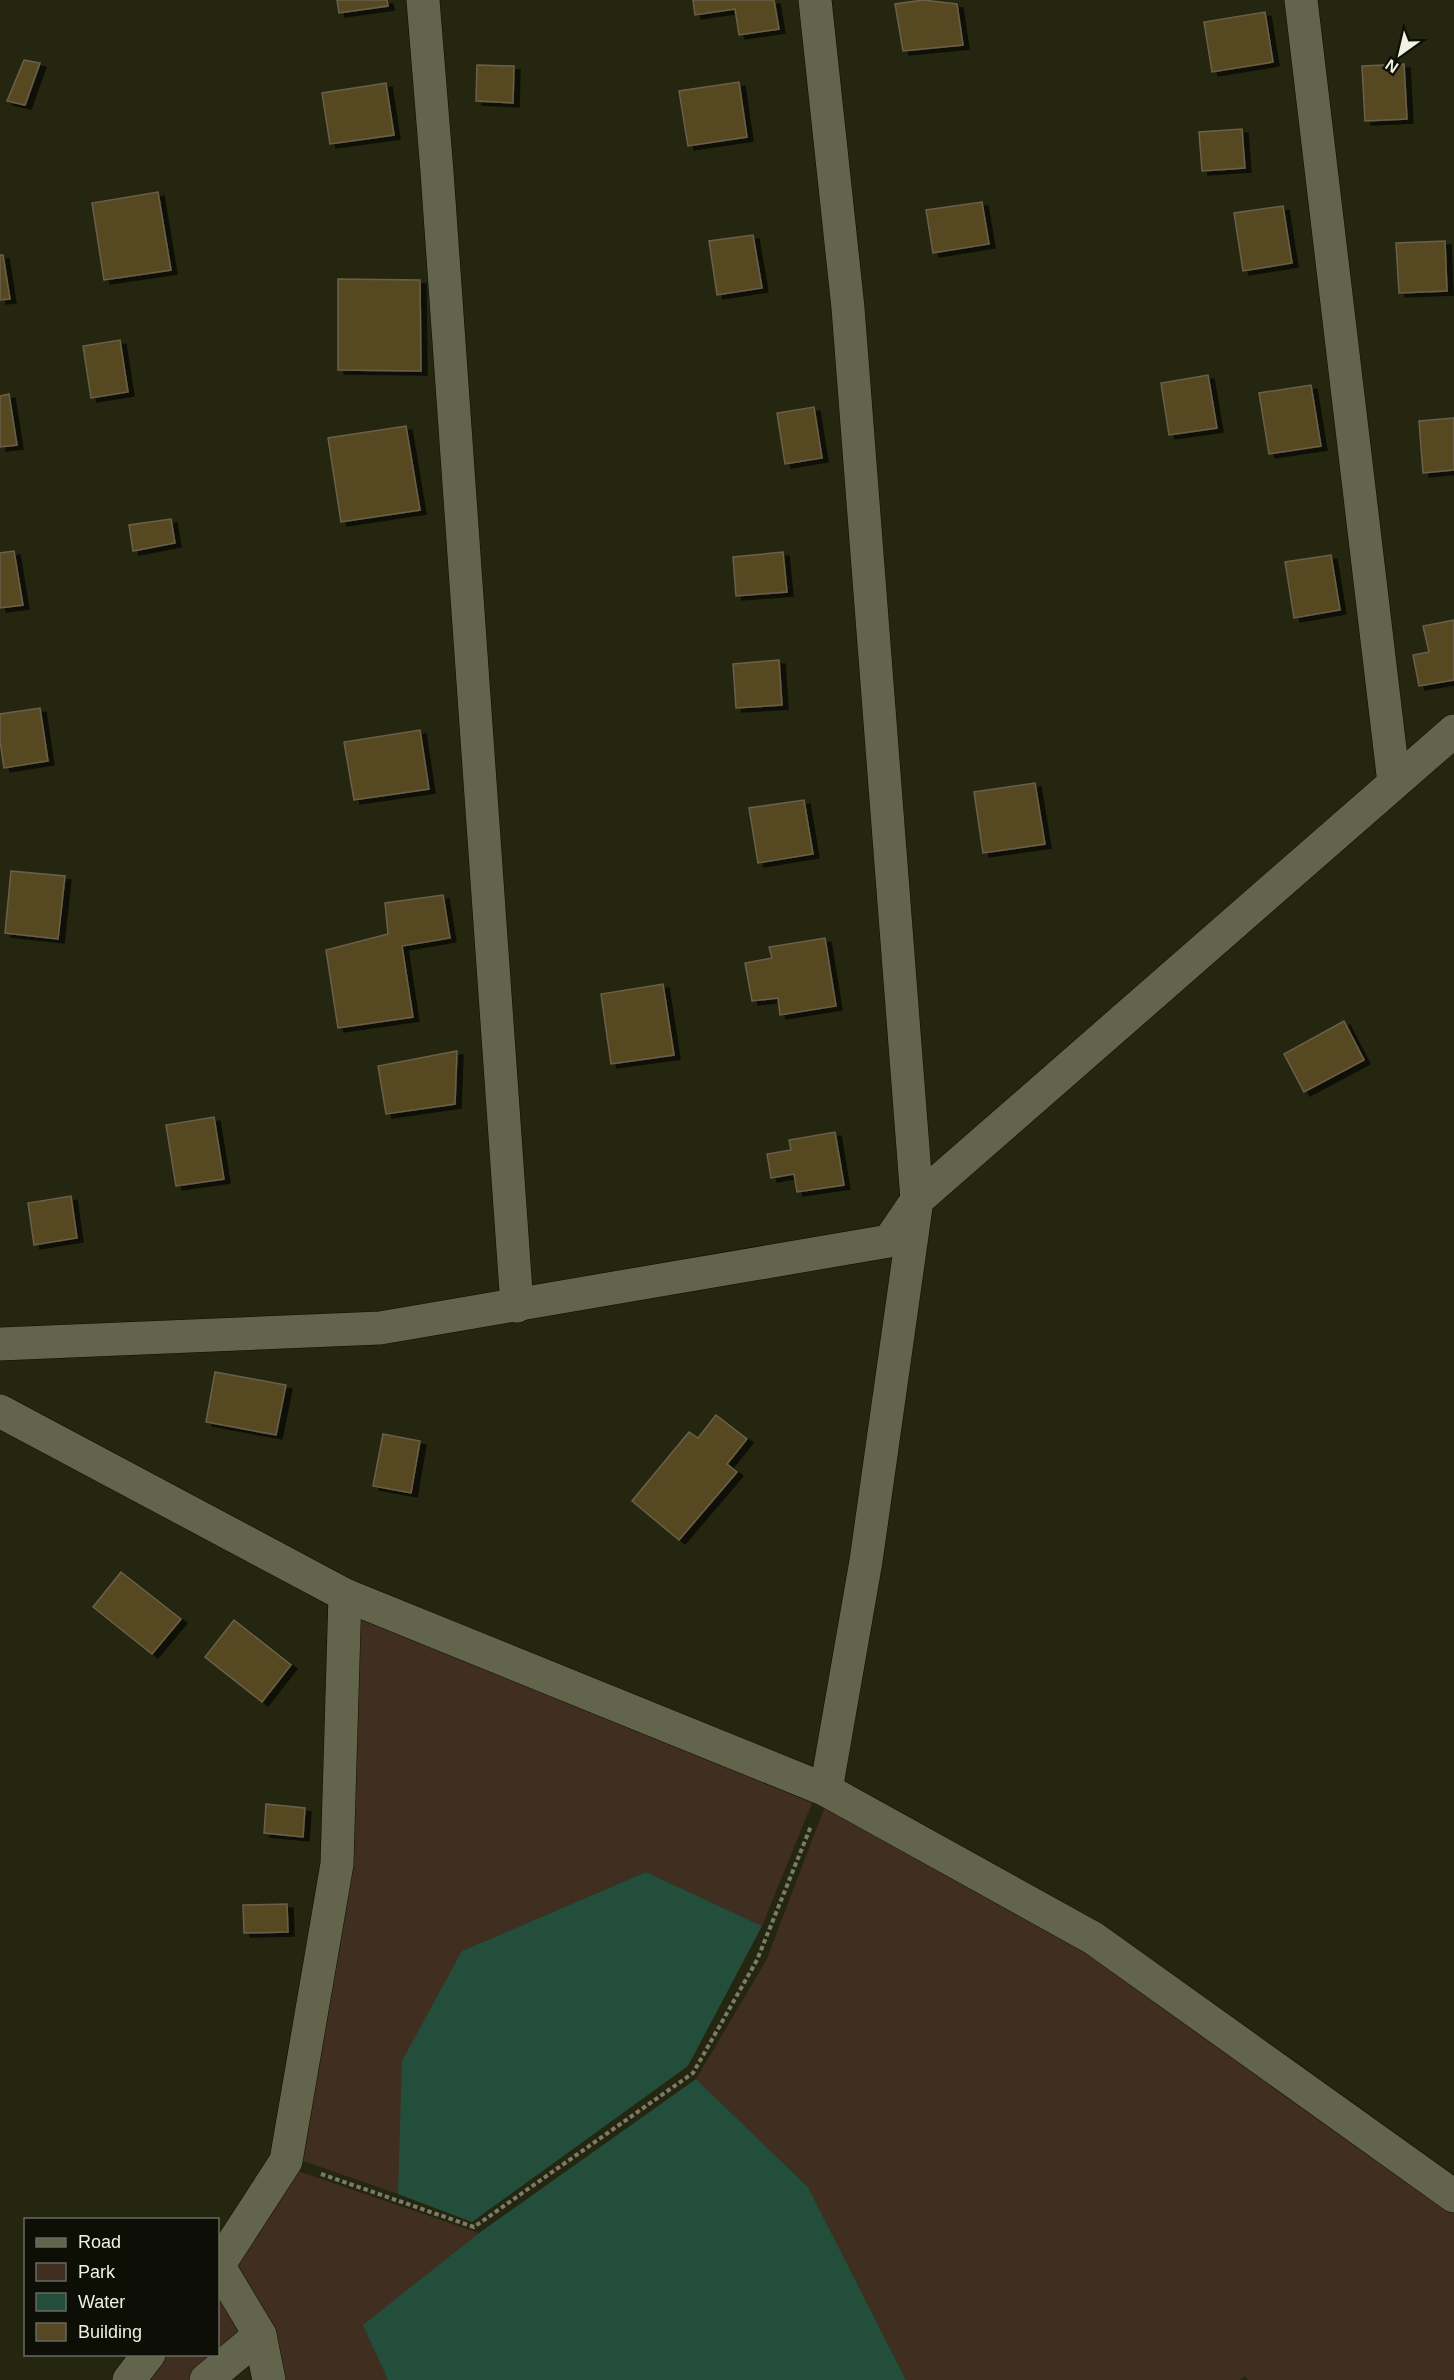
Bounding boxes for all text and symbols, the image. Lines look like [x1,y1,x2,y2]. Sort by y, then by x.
north arrow [1370,24,1430,84]
text: N [1382,56,1401,76]
legend [24,2218,219,2356]
text: Road [78,2232,121,2252]
text: Park [78,2262,116,2282]
text: Water [78,2292,125,2312]
text: Building [78,2322,142,2342]

